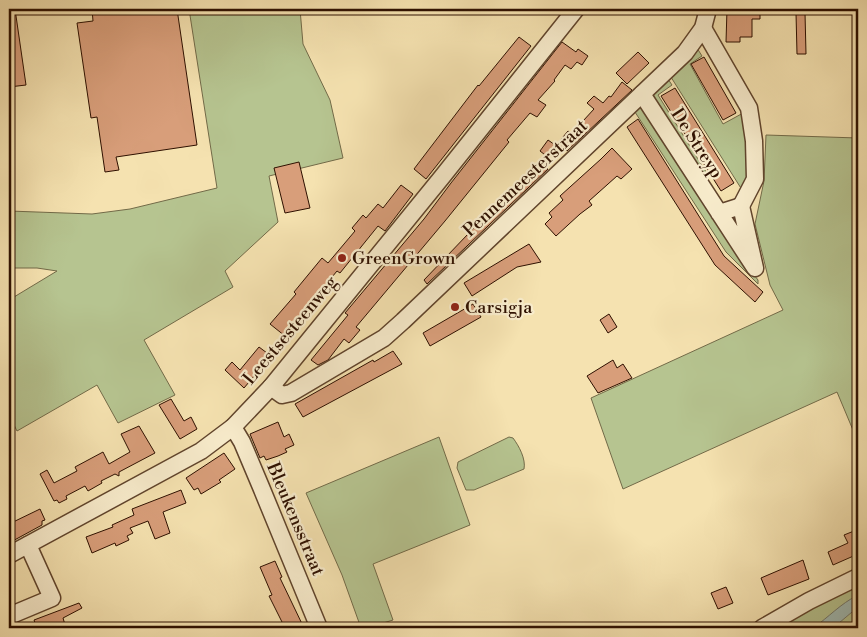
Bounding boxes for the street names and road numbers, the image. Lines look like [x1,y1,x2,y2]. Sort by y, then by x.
street label: De Streyp [665,104,728,183]
street label: Pennemeesterstraat [458,114,593,242]
street label: Leestsesteenweg [238,271,343,390]
street label: Bleukensstraat [261,458,330,580]

